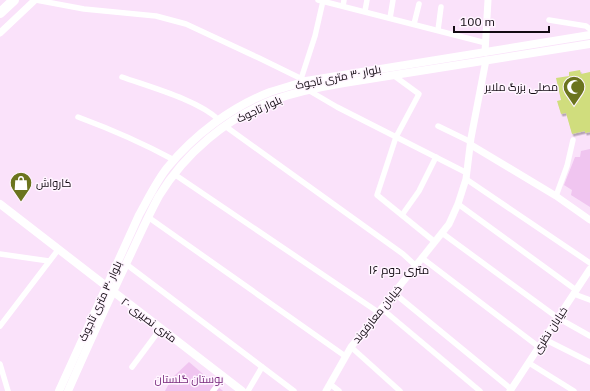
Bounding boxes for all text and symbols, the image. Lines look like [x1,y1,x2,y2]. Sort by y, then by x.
scale bar [454,8,549,34]
text: 100 m [460,14,495,29]
street label: بلوار ۳۰ متری تاجوک [294,62,382,92]
mosque icon: مصلی بزرگ ملایر [561,74,587,107]
place label: مصلی بزرگ ملایر [484,80,558,94]
street label: بلوار تاجوک [234,92,284,126]
shop icon: کارواش [8,170,34,203]
place label: کارواش [36,176,71,190]
street label: بلوار ۳۰ متری تاجوک [75,258,125,343]
district label: ۱۶ متری دوم [369,262,429,278]
street label: خیابان معارفوند [349,282,405,346]
street label: ۲۰ متری نصیری [118,295,180,345]
street label: خیابان نظری [530,304,570,356]
park label: بوستان گلستان [155,372,223,386]

